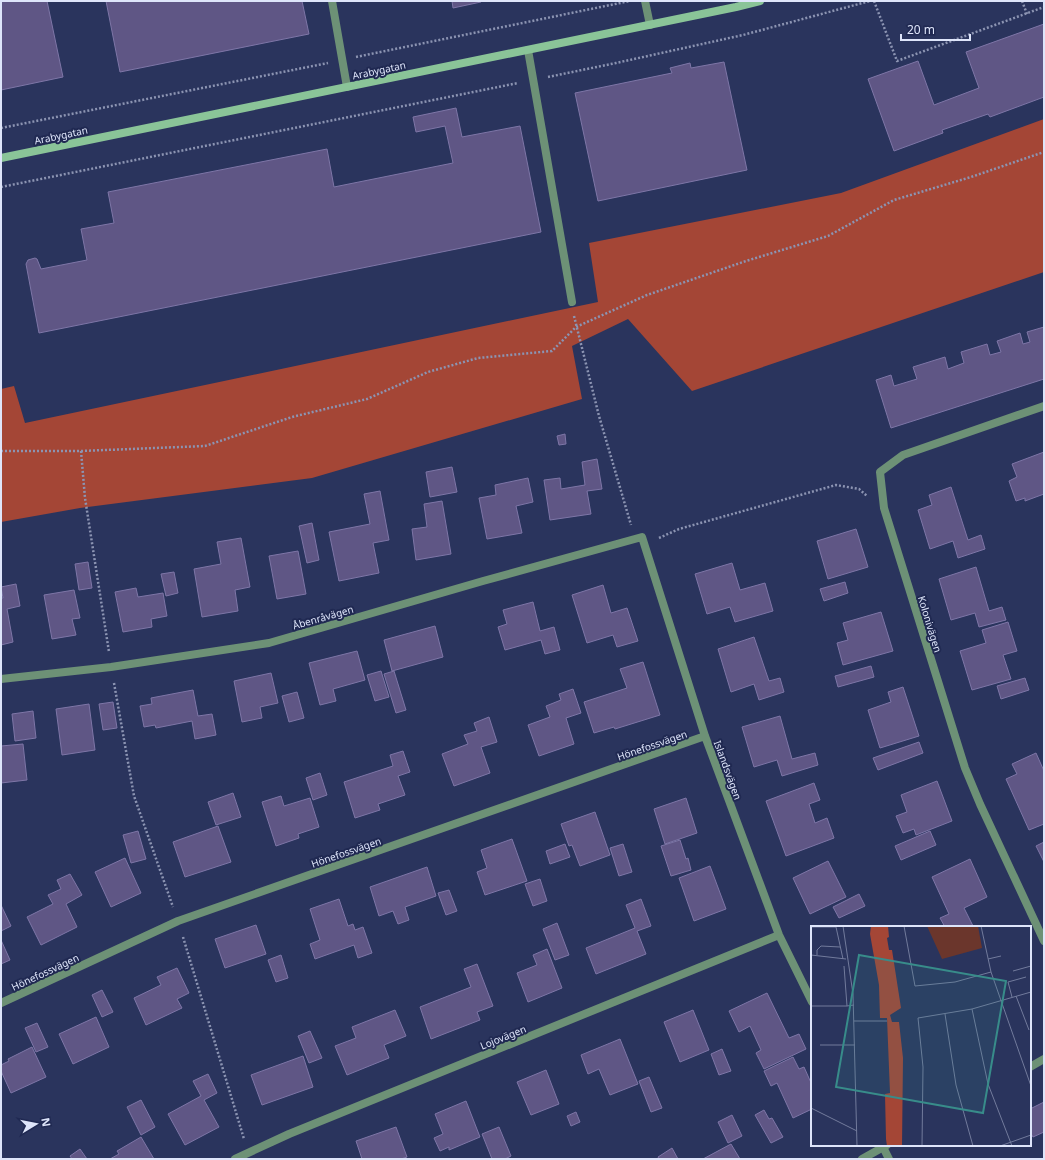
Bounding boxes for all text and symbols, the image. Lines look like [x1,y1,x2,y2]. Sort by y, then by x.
scale bar [901,16,970,42]
text: 20 m [907,21,935,38]
street label: Arabygatan [351,58,407,82]
street label: Arabygatan [33,123,89,147]
street label: Kolonivägen [915,594,945,654]
street label: Åbenråvägen [291,602,355,632]
street label: Hönefossvägen [615,726,689,764]
street label: Islandsvägen [711,738,745,802]
street label: Hönefossvägen [309,833,383,871]
inset map [811,926,1031,1146]
street label: Hönefossvägen [9,950,81,994]
street label: Lojovägen [478,1021,528,1053]
north arrow [16,1104,56,1144]
text: N [38,1116,55,1128]

